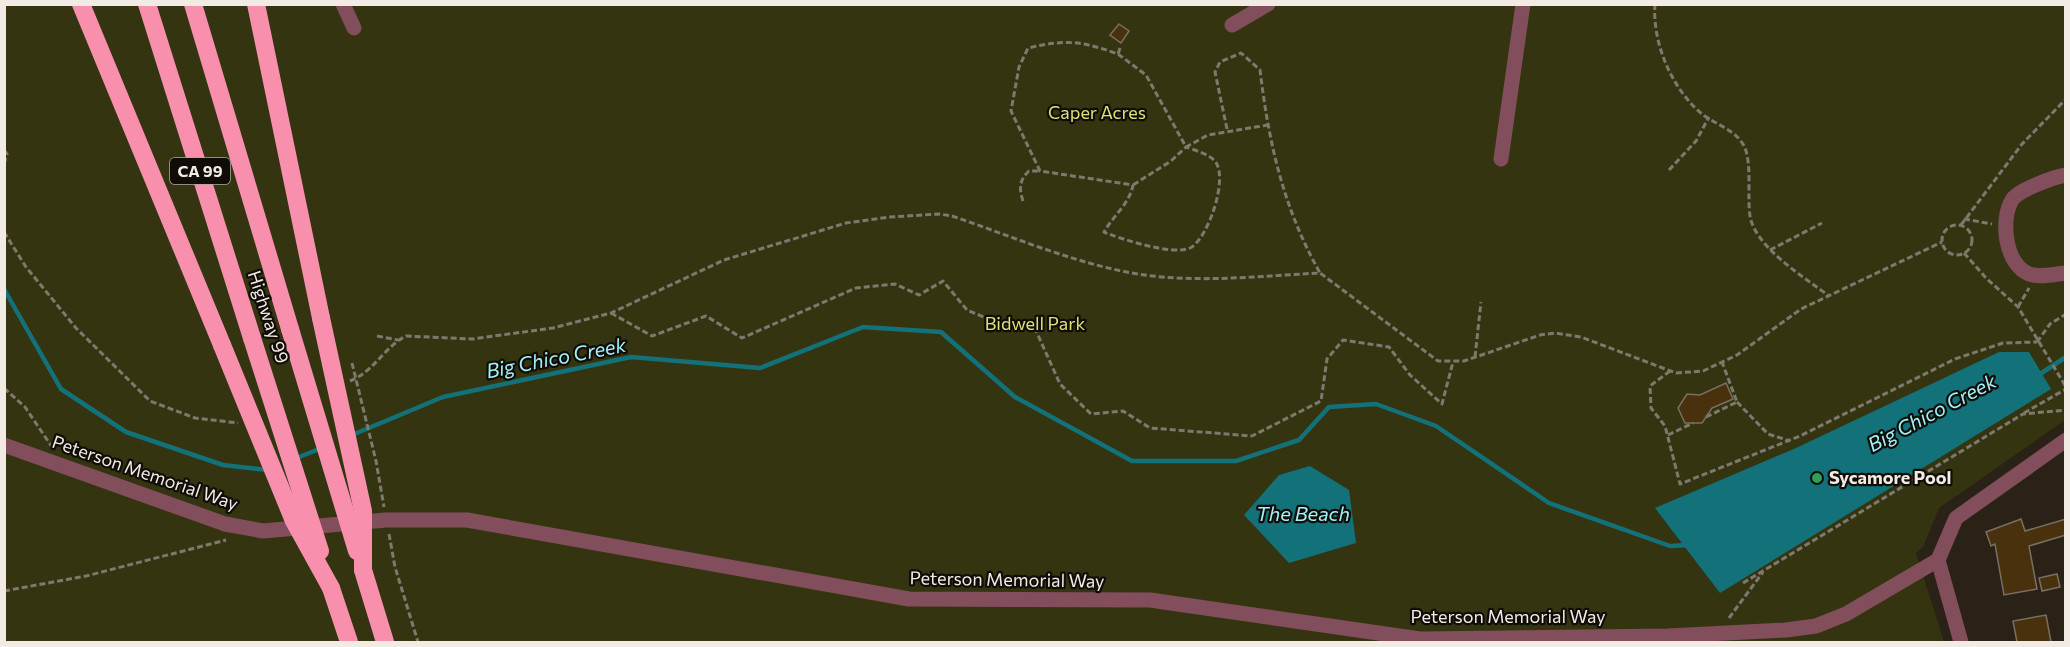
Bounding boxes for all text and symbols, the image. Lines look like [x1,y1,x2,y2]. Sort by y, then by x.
park label: Caper Acres [1048,101,1146,123]
road number: CA 99 [170,158,230,184]
street label: Highway 99 [244,268,294,366]
park label: Bidwell Park [985,312,1085,334]
water label: Big Chico Creek [484,331,629,382]
water label: Big Chico Creek [1863,368,2001,456]
street label: Peterson Memorial Way [50,430,241,514]
place label: Sycamore Pool [1829,466,1951,488]
marker: Sycamore Pool [1810,471,1824,485]
water label: The Beach [1256,501,1350,525]
street label: Peterson Memorial Way [909,566,1105,592]
street label: Peterson Memorial Way [1410,605,1606,627]

